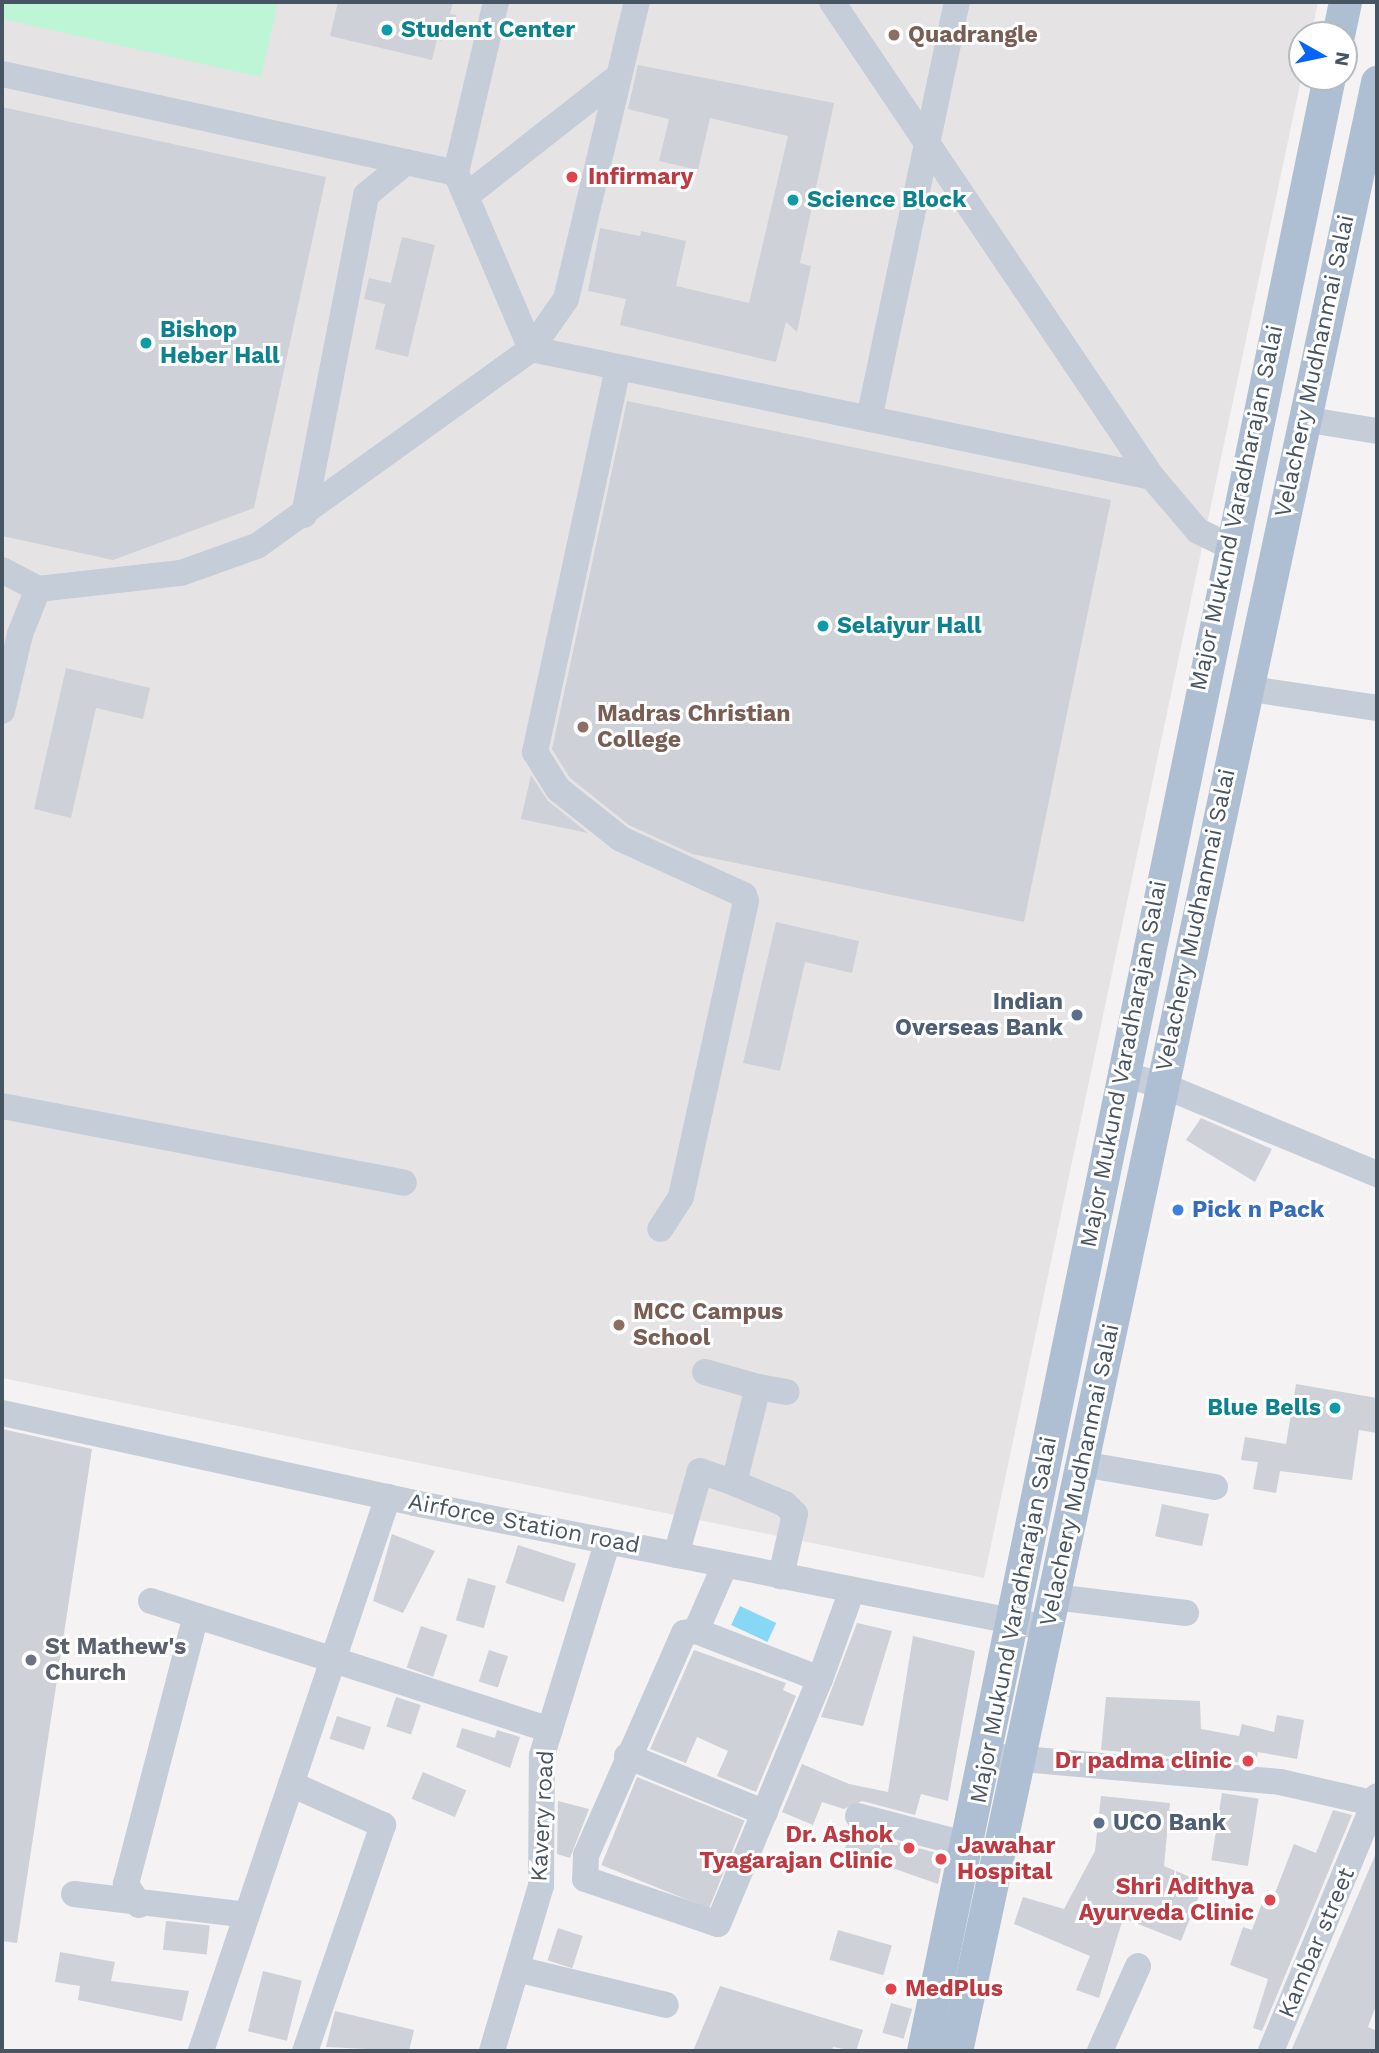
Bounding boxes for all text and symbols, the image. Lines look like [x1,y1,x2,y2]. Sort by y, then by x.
place label: Student Center [401,16,575,44]
place label: Quadrangle [908,21,1038,49]
north arrow [1288,21,1358,91]
marker: Student Center [379,22,395,38]
marker: Quadrangle [886,27,902,43]
text: N [1330,50,1355,68]
place label: Infirmary [588,163,693,191]
marker: Infirmary [562,167,582,187]
place label: Science Block [807,186,966,214]
marker: Science Block [785,192,801,208]
street label: Velachery Mudhanmai Salai [1269,212,1361,520]
place label: Bishop Heber Hall [160,316,280,370]
street label: Major Mukund Varadharajan Salai [1185,322,1289,694]
marker: Bishop Heber Hall [138,335,154,351]
place label: Selaiyur Hall [837,612,982,640]
marker: Selaiyur Hall [815,618,831,634]
place label: Madras Christian College [597,700,791,754]
marker: Madras Christian College [575,719,591,735]
street label: Velachery Mudhanmai Salai [1150,766,1242,1074]
street label: Major Mukund Varadharajan Salai [1075,878,1173,1250]
place label: Indian Overseas Bank [895,988,1063,1042]
marker: Indian Overseas Bank [1069,1007,1085,1023]
place label: Pick n Pack [1192,1196,1325,1224]
marker: Pick n Pack [1170,1202,1186,1218]
place label: MCC Campus School [633,1298,783,1352]
marker: MCC Campus School [611,1317,627,1333]
street label: Velachery Mudhanmai Salai [1034,1321,1126,1629]
place label: Blue Bells [1207,1394,1321,1422]
marker: Blue Bells [1327,1400,1343,1416]
street label: Major Mukund Varadharajan Salai [965,1434,1063,1806]
street label: Airforce Station road [406,1488,642,1560]
place label: St Mathew's Church [45,1633,186,1687]
marker: St Mathew's Church [23,1652,39,1668]
place label: Dr padma clinic [1054,1747,1232,1775]
street label: Kavery road [526,1749,560,1883]
marker: Dr padma clinic [1238,1751,1258,1771]
place label: UCO Bank [1113,1809,1226,1837]
marker: UCO Bank [1091,1815,1107,1831]
place label: Dr. Ashok Tyagarajan Clinic [699,1821,893,1875]
place label: Jawahar Hospital [957,1832,1055,1886]
marker: Dr. Ashok Tyagarajan Clinic [899,1838,919,1858]
marker: Jawahar Hospital [931,1849,951,1869]
street label: Kambar street [1273,1864,1361,2022]
place label: Shri Adithya Ayurveda Clinic [1079,1873,1254,1927]
marker: Shri Adithya Ayurveda Clinic [1260,1890,1280,1910]
place label: MedPlus [905,1975,1003,2003]
marker: MedPlus [883,1981,899,1997]

